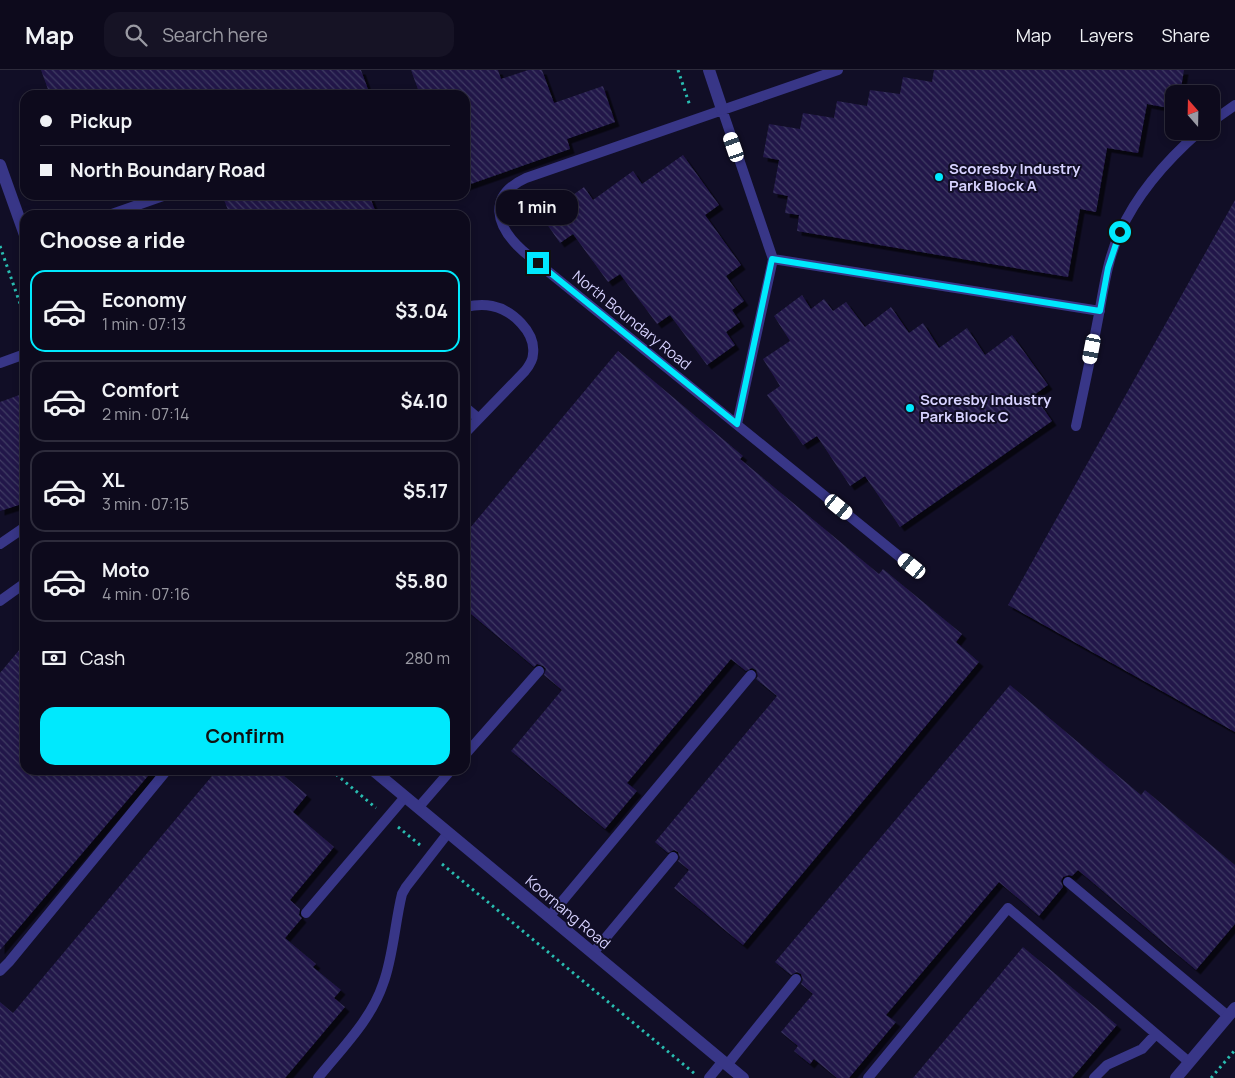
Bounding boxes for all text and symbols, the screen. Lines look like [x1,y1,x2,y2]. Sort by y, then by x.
search box [104,12,454,57]
text: Map [25,18,74,51]
icon: search [122,21,150,49]
text: Search here [162,22,268,48]
text: Map [1016,23,1051,47]
text: Layers [1079,23,1133,47]
text: Share [1161,23,1210,47]
north arrow [1165,85,1220,140]
map controls [1165,85,1220,140]
text: Pickup [70,108,132,134]
car [722,130,745,164]
text: North Boundary Road [70,157,266,183]
place label: Scoresby Industry Park Block A [949,158,1081,196]
marker: Scoresby Industry Park Block A [933,171,945,183]
callout: 1 min [497,190,579,226]
text: 1 min [517,196,557,218]
route start [1109,221,1131,243]
text: Choose a ride [40,225,185,255]
route end [527,252,549,274]
street label: North Boundary Road [568,265,696,375]
text: Economy [102,287,186,313]
icon: car [42,289,87,334]
text: $3.04 [395,298,448,324]
text: 1 min · 07:13 [102,313,186,335]
car [1081,333,1102,365]
text: Comfort [102,377,179,403]
icon: car [42,379,87,424]
text: $4.10 [401,388,448,414]
place label: Scoresby Industry Park Block C [920,389,1052,427]
marker: Scoresby Industry Park Block C [904,402,916,414]
text: 2 min · 07:14 [102,403,189,425]
text: XL [102,467,125,493]
icon: car [42,469,87,514]
text: $5.17 [403,478,448,504]
car [822,492,855,522]
text: 3 min · 07:15 [102,493,189,515]
car [895,551,928,581]
text: Moto [102,557,149,583]
icon: car [42,559,87,604]
text: $5.80 [395,568,448,594]
text: 4 min · 07:16 [102,583,190,605]
icon: cash [40,644,68,672]
text: Cash [80,645,125,671]
text: 280 m [405,647,450,669]
button: Confirm [40,707,450,765]
street label: Koornang Road [521,870,615,954]

